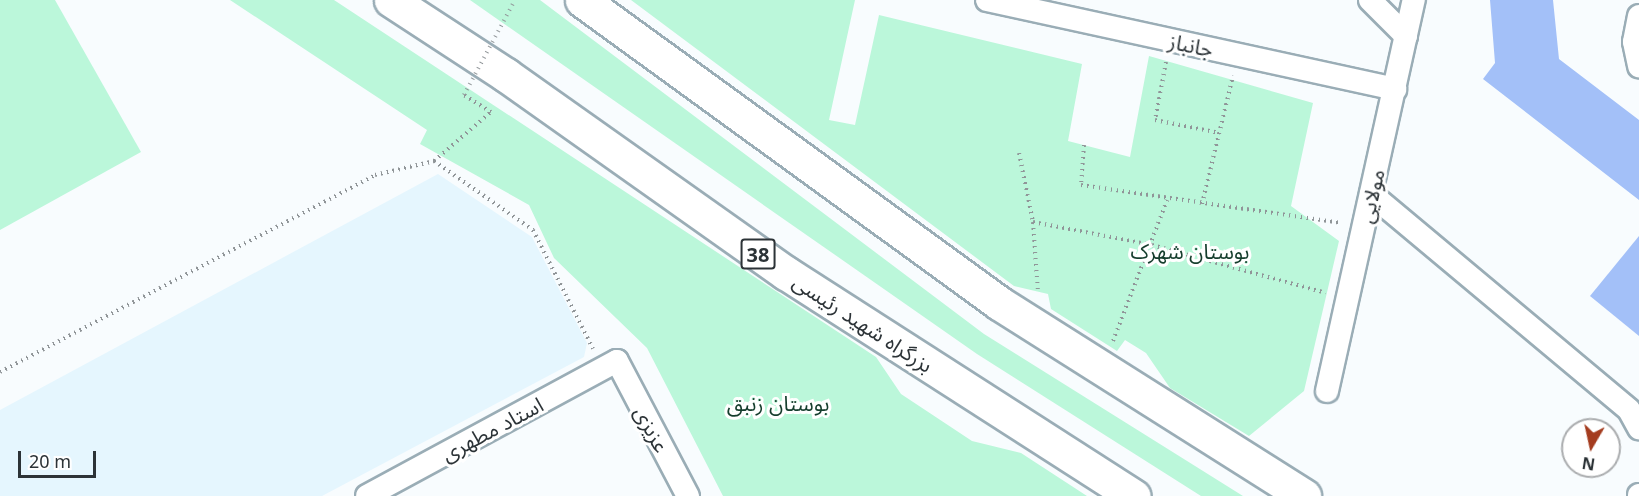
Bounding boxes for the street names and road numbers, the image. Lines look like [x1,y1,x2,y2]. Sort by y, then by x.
street label: جانباز [1166,28,1216,62]
street label: مولايی [1353,166,1389,226]
road number: 38 [740,237,776,271]
street label: بزرگراه شهید رئیسی [788,268,938,378]
street label: استاد مطهری [437,392,547,466]
street label: عزیزی [629,402,675,456]

